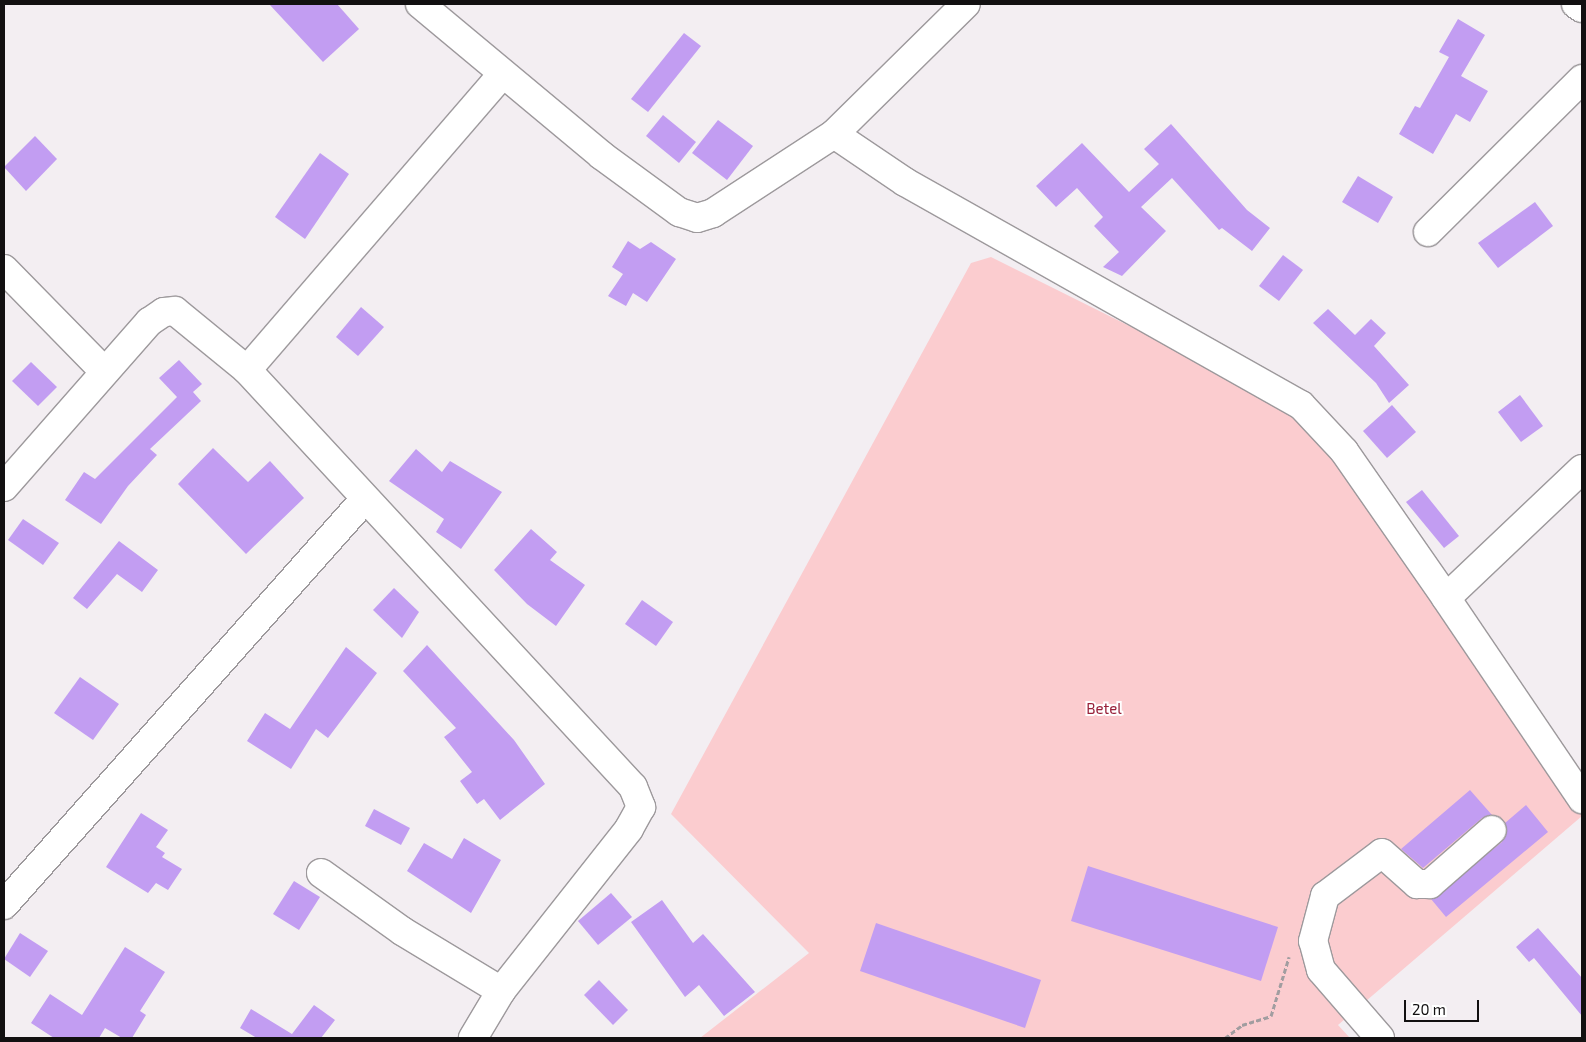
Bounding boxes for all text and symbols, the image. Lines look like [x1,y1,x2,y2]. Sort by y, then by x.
park label: Betel [1086,700,1122,718]
scale bar [1406,990,1481,1022]
text: 20 m [1412,1000,1446,1018]

